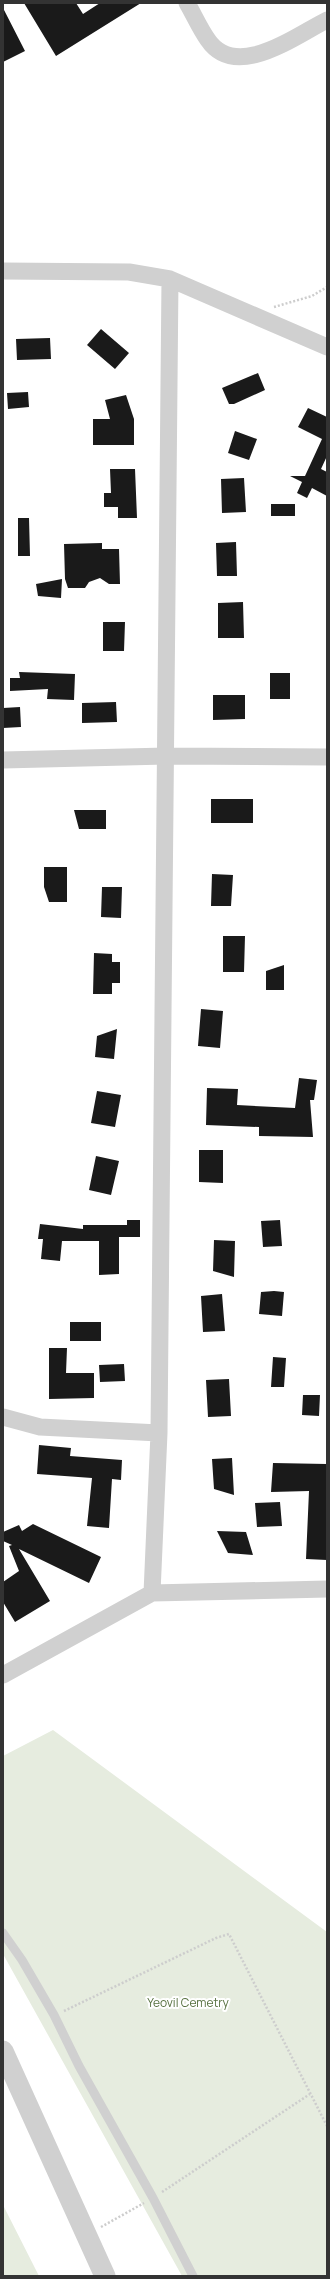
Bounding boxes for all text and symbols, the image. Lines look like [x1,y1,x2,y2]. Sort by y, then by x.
park label: Yeovil Cemetry [147,1994,229,2011]

